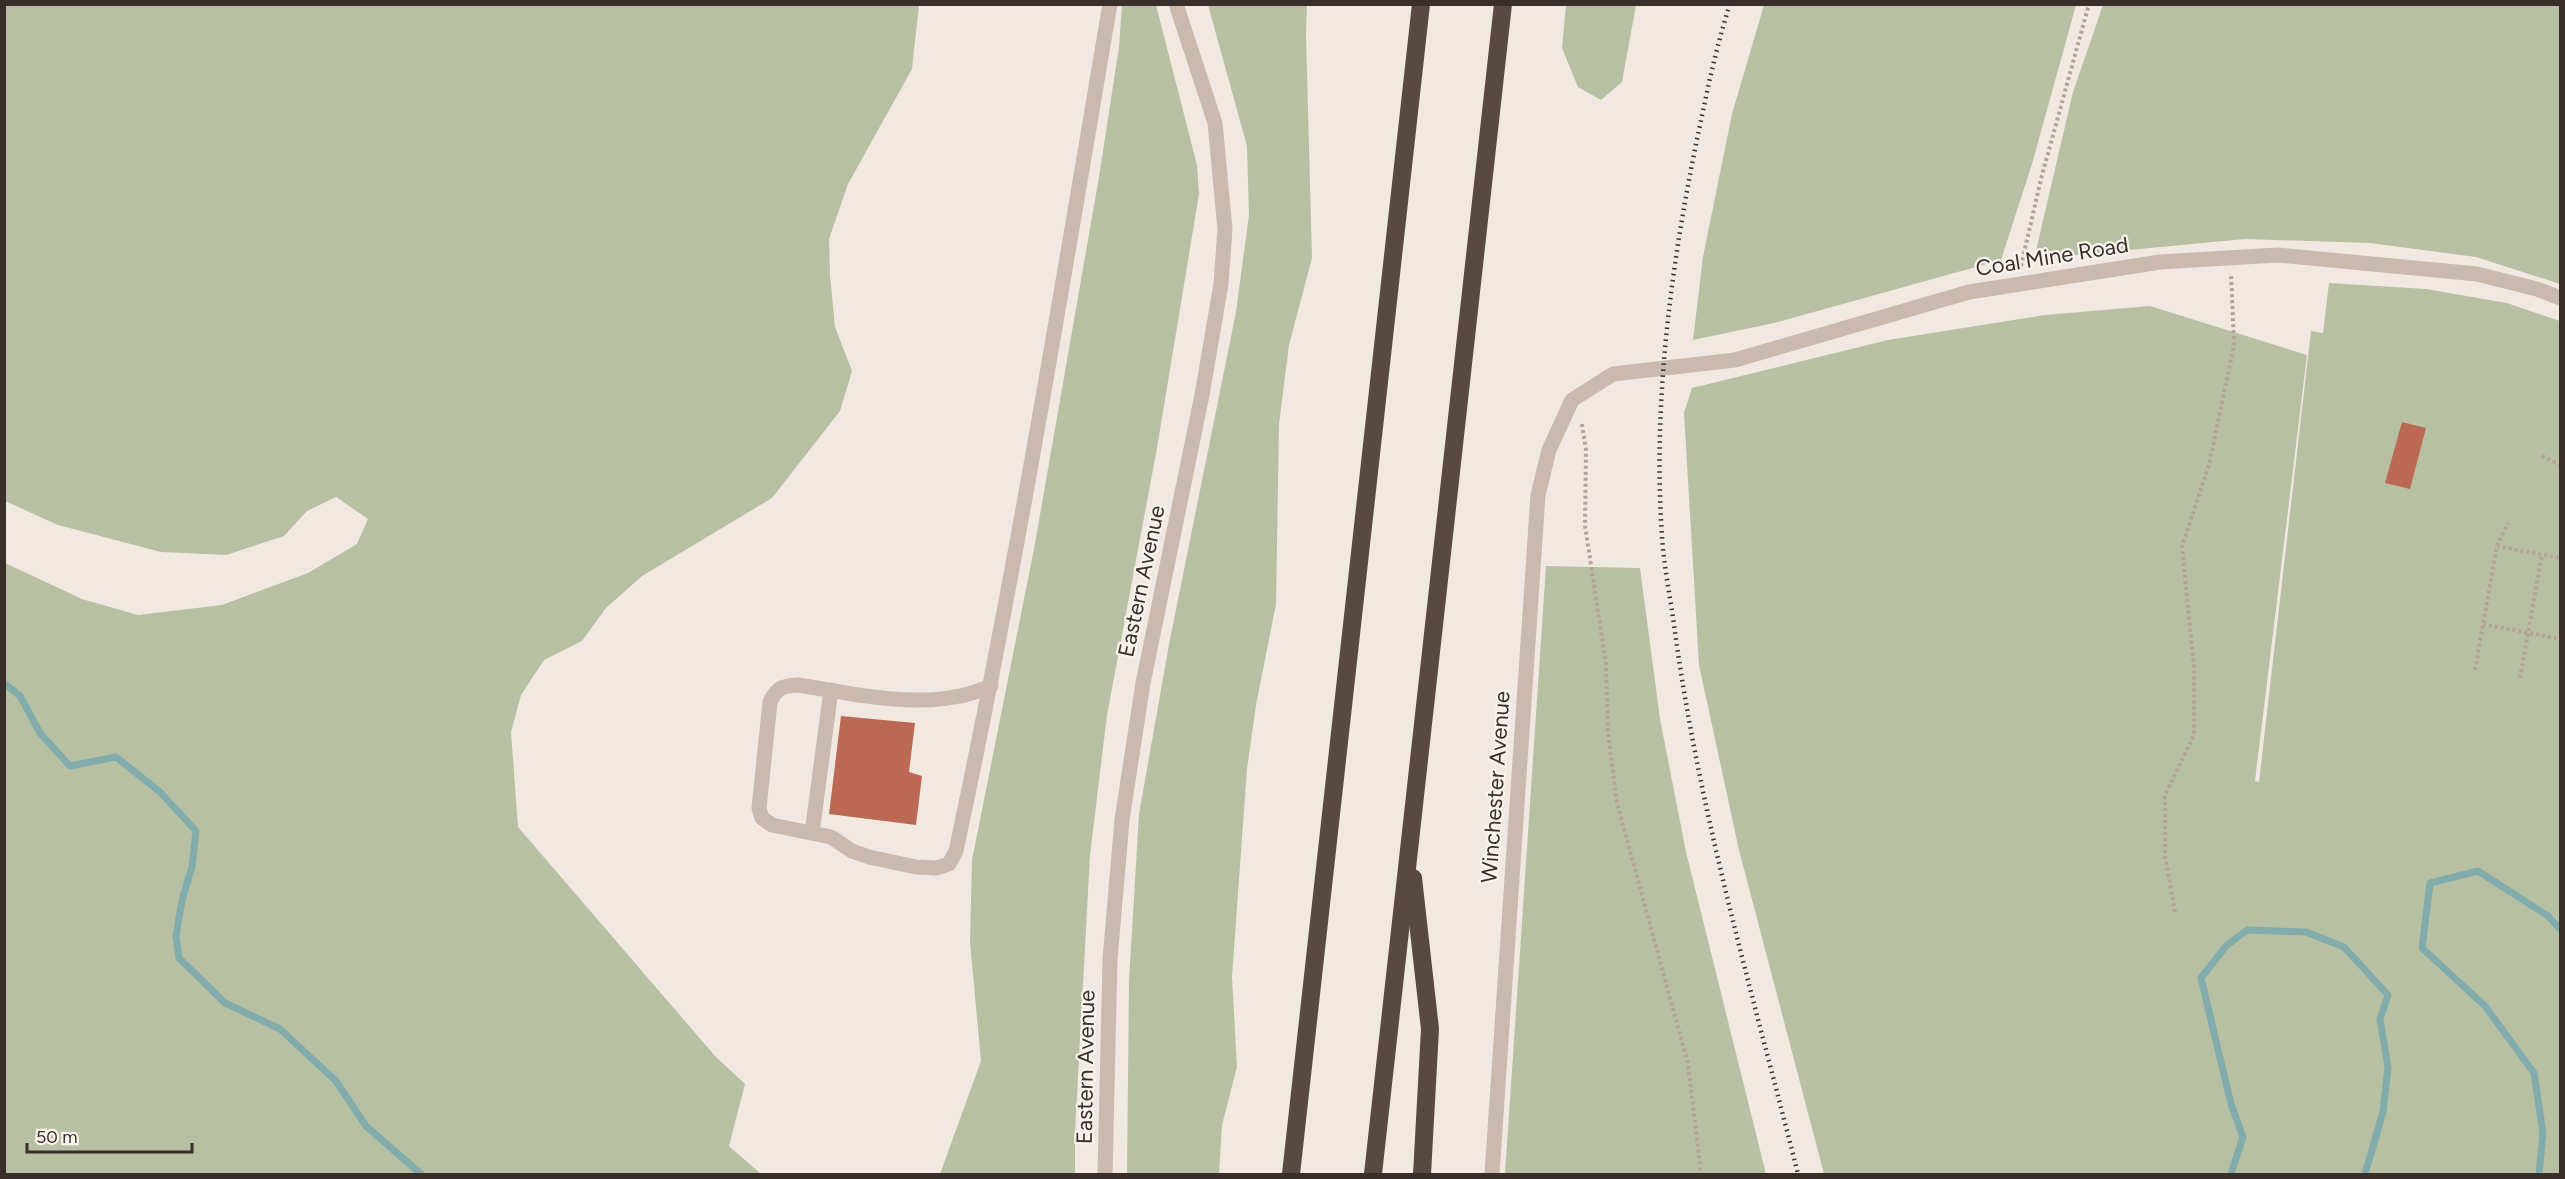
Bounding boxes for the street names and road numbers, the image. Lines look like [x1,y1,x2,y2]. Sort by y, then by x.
street label: Coal Mine Road [1974,231,2130,282]
street label: Eastern Avenue [1112,503,1171,659]
street label: Winchester Avenue [1475,690,1516,884]
street label: Eastern Avenue [1071,990,1100,1144]

